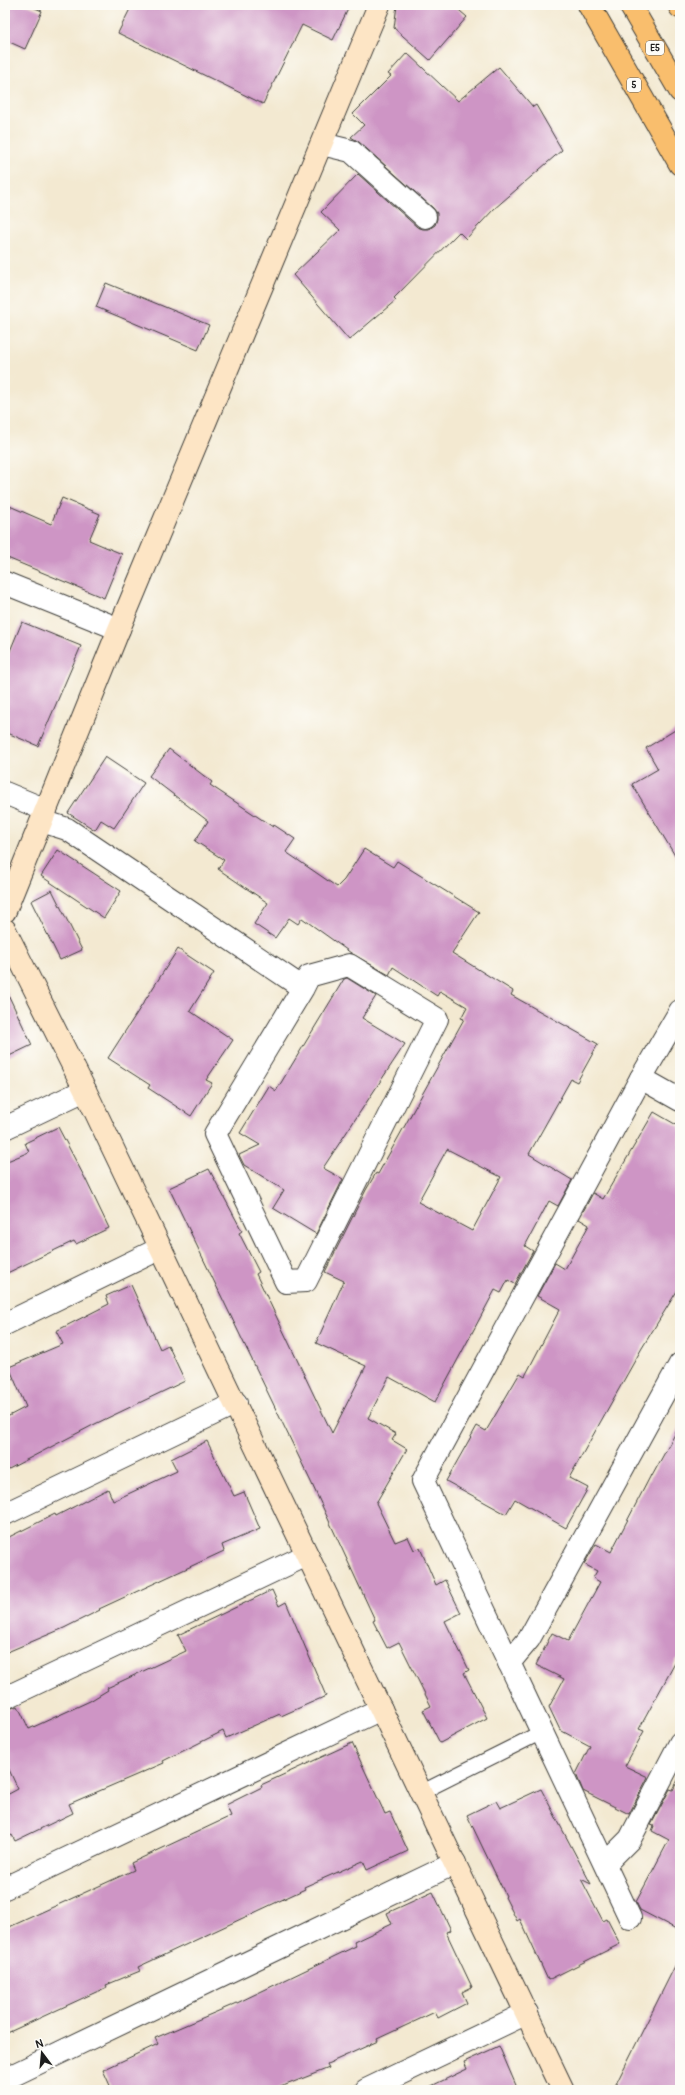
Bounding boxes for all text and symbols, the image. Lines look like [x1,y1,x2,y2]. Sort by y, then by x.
road number: E5 [646,41,664,55]
road number: 5 [627,78,641,92]
north arrow [22,2033,62,2073]
text: N [34,2036,45,2051]

